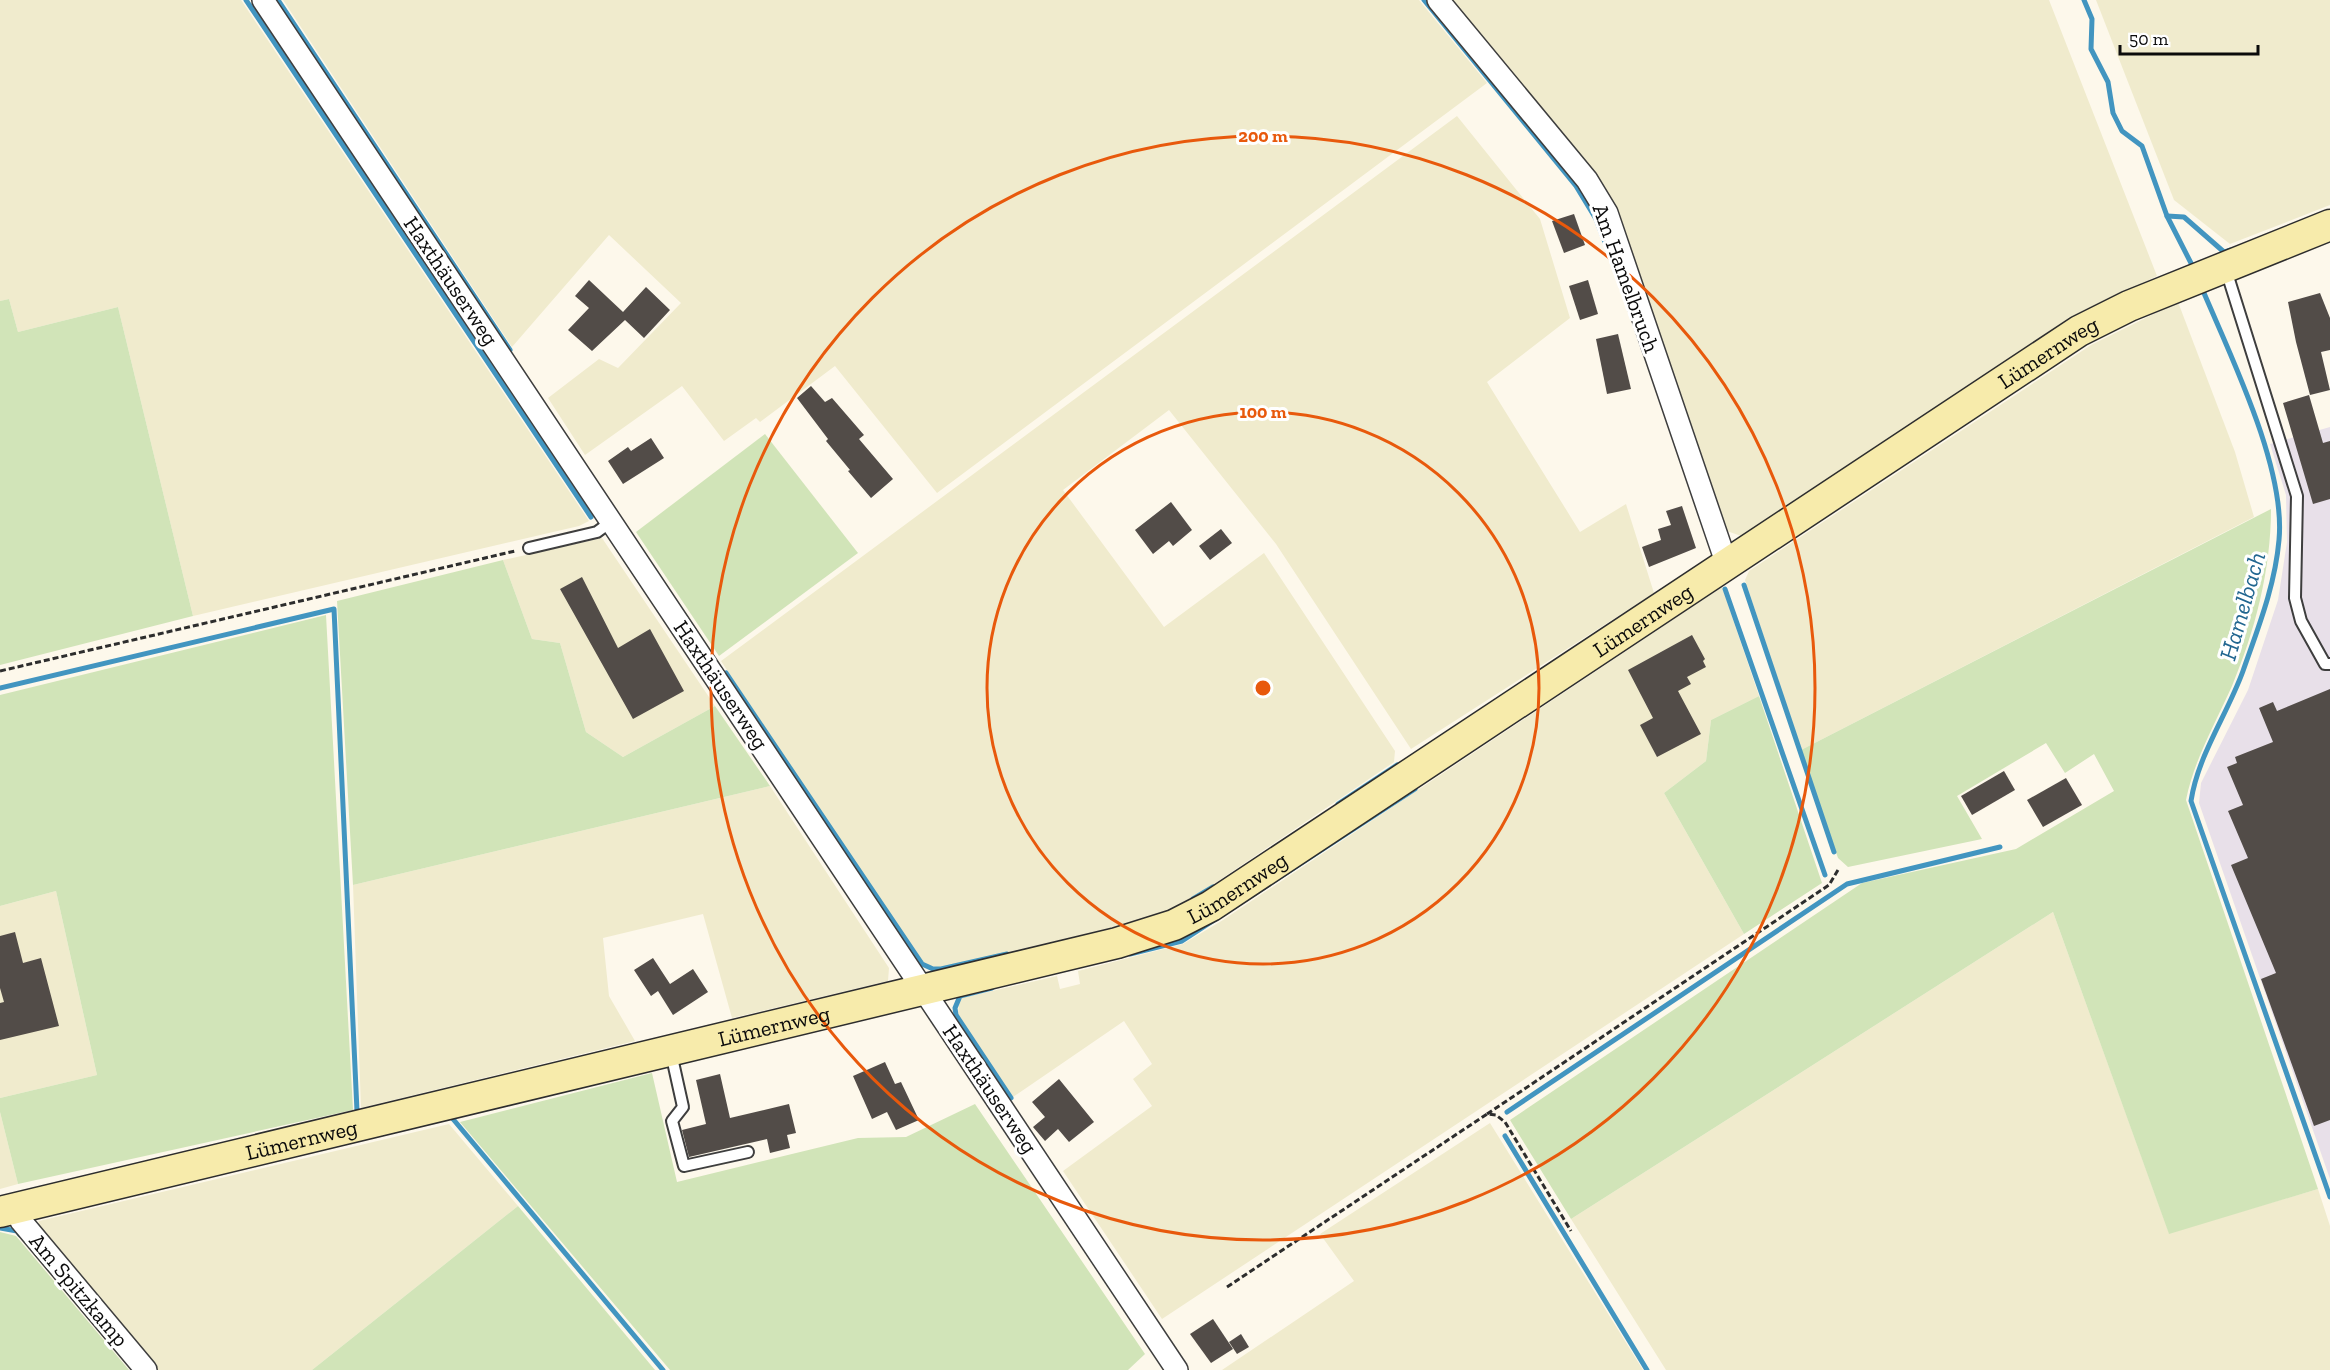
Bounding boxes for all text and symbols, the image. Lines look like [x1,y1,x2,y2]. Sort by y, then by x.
scale bar [2120,18,2258,56]
text: 50 m [2129,28,2169,50]
text: 200 m [1238,125,1288,147]
street label: Am Hamelbruch [1587,200,1666,357]
street label: Haxthäuserweg [398,211,504,351]
street label: Lümernweg [1993,310,2103,394]
text: 100 m [1239,401,1287,423]
water label: Hamelbach [2213,549,2271,663]
street label: Lümernweg [1588,577,1698,663]
street label: Haxthäuserweg [668,615,774,755]
centre of rings [1253,678,1273,698]
street label: Lümernweg [1182,846,1292,930]
street label: Lümernweg [715,999,832,1052]
street label: Haxthäuserweg [937,1019,1043,1159]
street label: Lümernweg [243,1113,360,1166]
street label: Am Spitzkamp [24,1228,134,1352]

